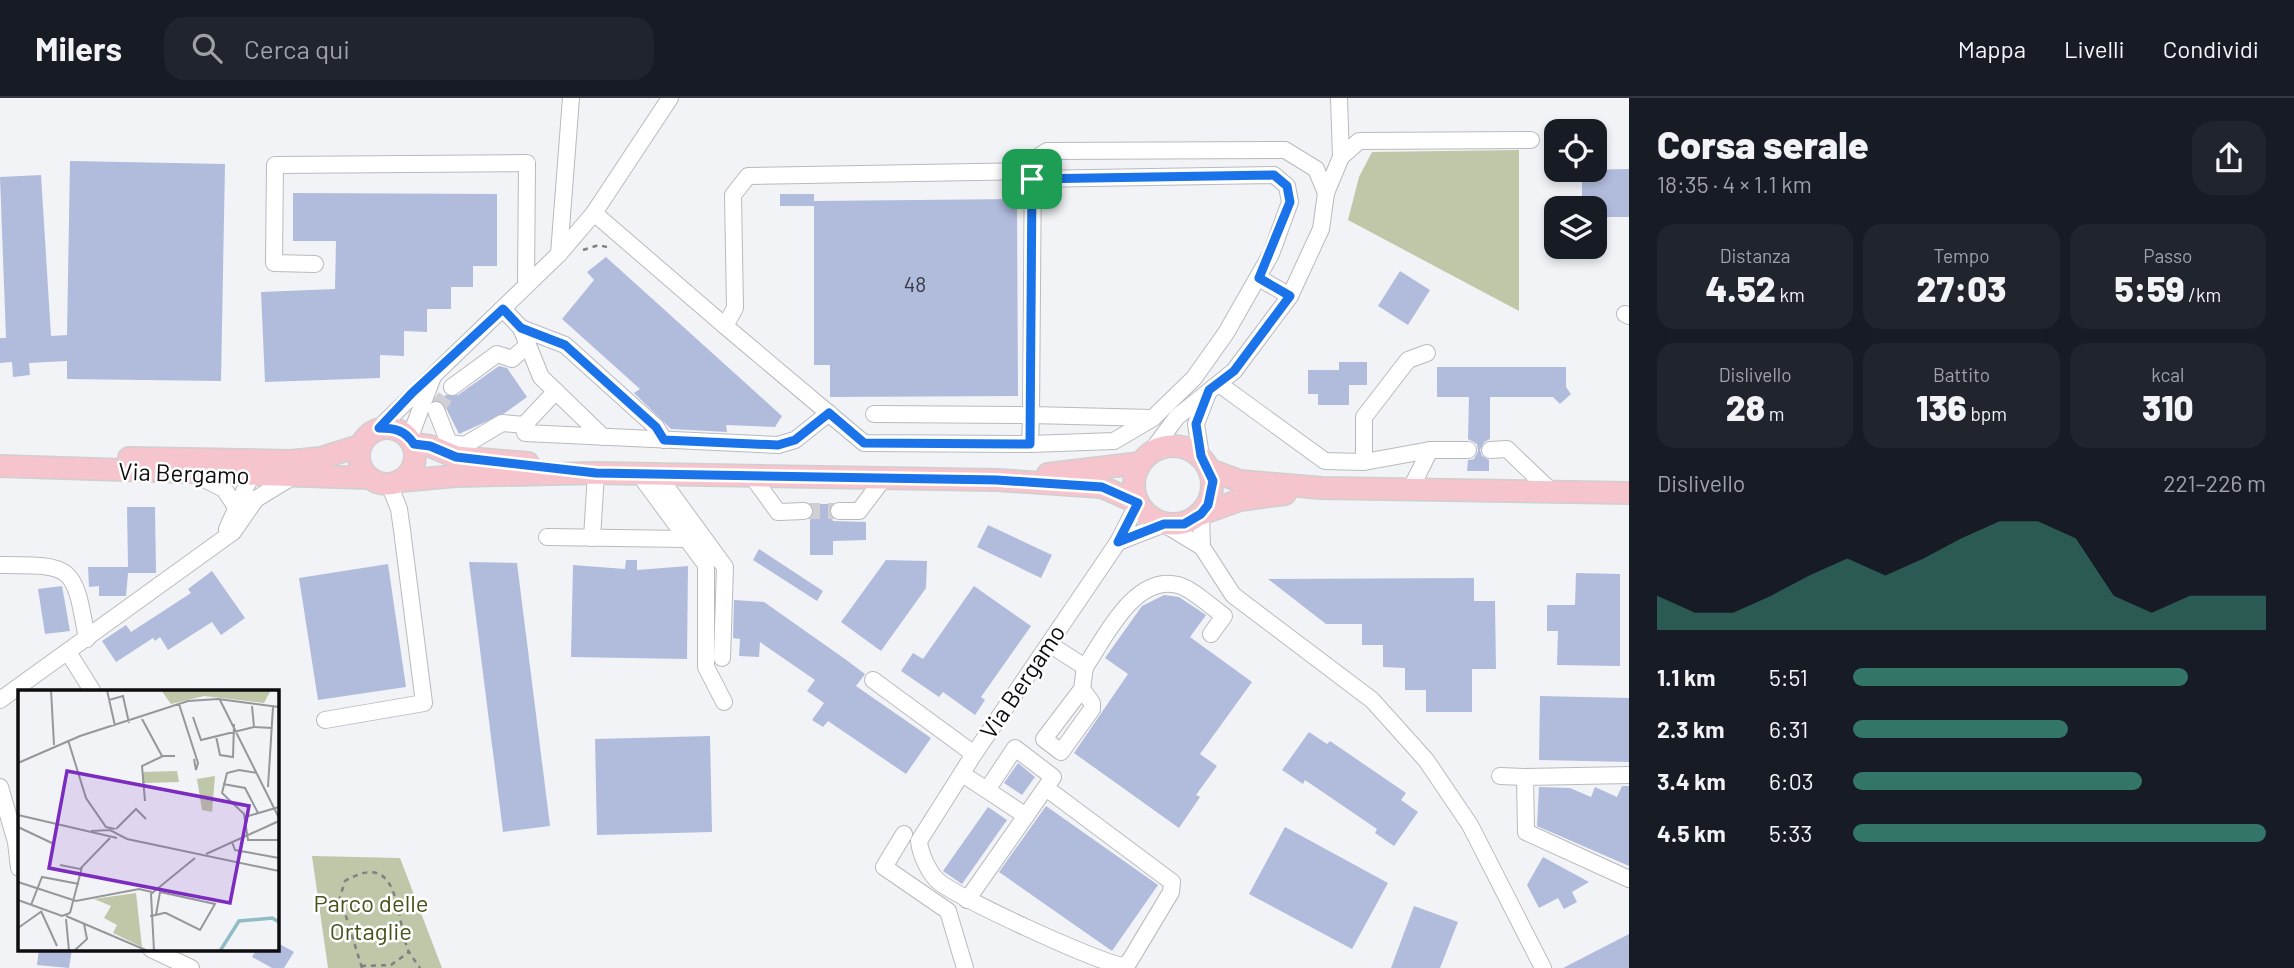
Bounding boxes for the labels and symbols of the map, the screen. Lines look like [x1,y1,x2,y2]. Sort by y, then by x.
pin [1002,149,1062,209]
house number: 48 [904,271,926,296]
street label: Via Bergamo [118,456,250,489]
street label: Via Bergamo [973,619,1071,744]
inset map [18,690,278,950]
park label: Parco delle Ortaglie [313,888,429,945]

